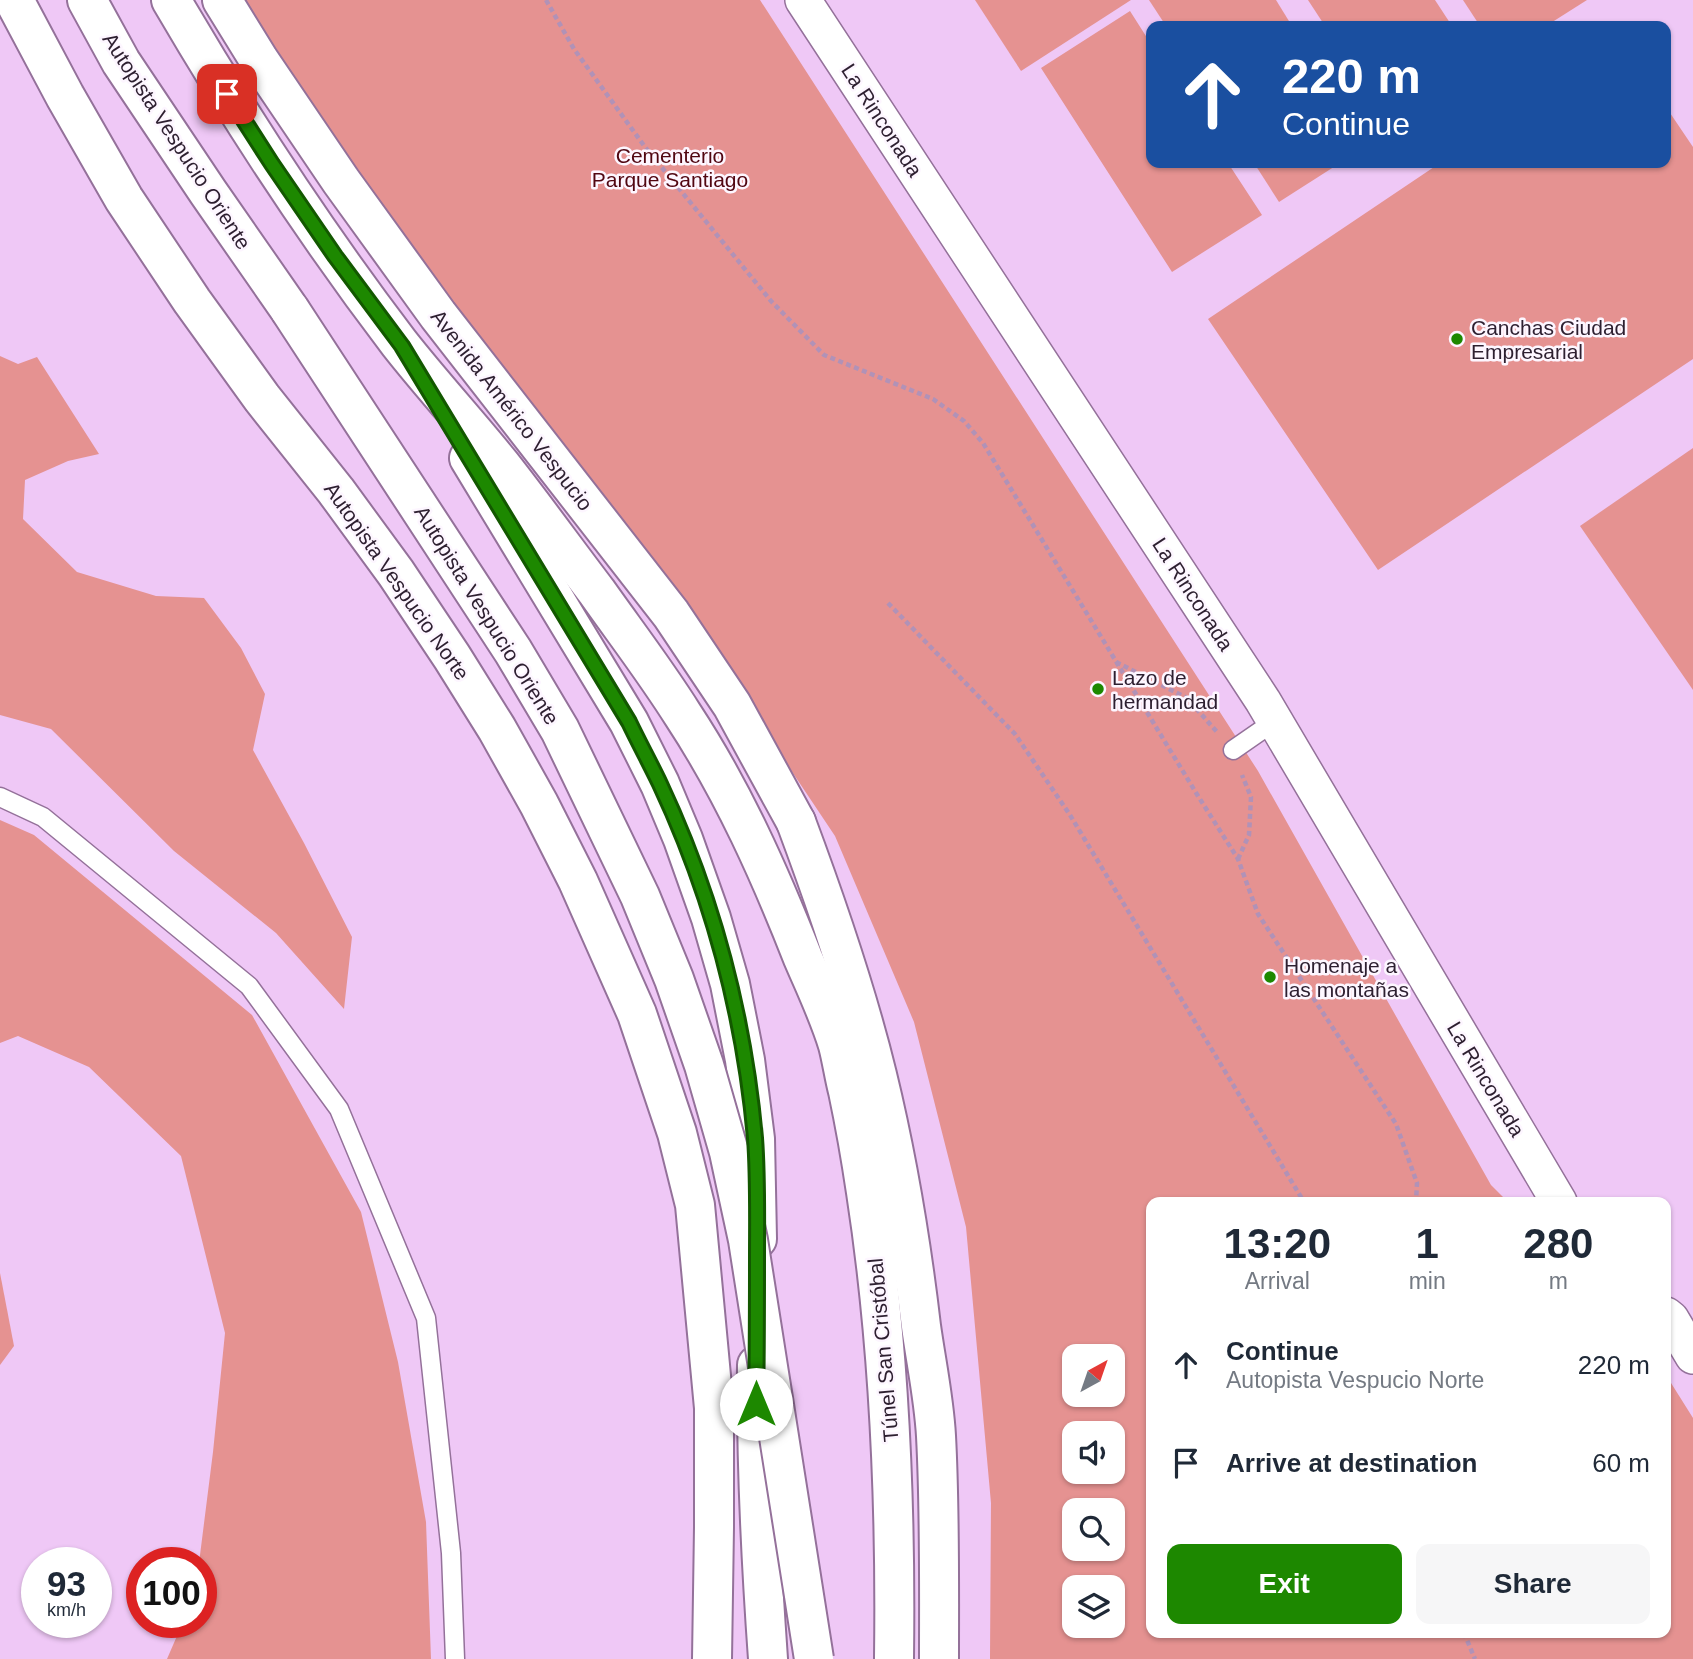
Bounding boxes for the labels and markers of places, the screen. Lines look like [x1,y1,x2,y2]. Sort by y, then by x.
pin [197,64,257,124]
place label: Canchas Ciudad Empresarial [1471,316,1626,363]
marker: Canchas Ciudad Empresarial [1449,331,1465,347]
place label: Lazo de hermandad [1112,666,1218,713]
marker: Lazo de hermandad [1090,681,1106,697]
place label: Homenaje a las montañas [1284,954,1409,1001]
marker: Homenaje a las montañas [1262,969,1278,985]

